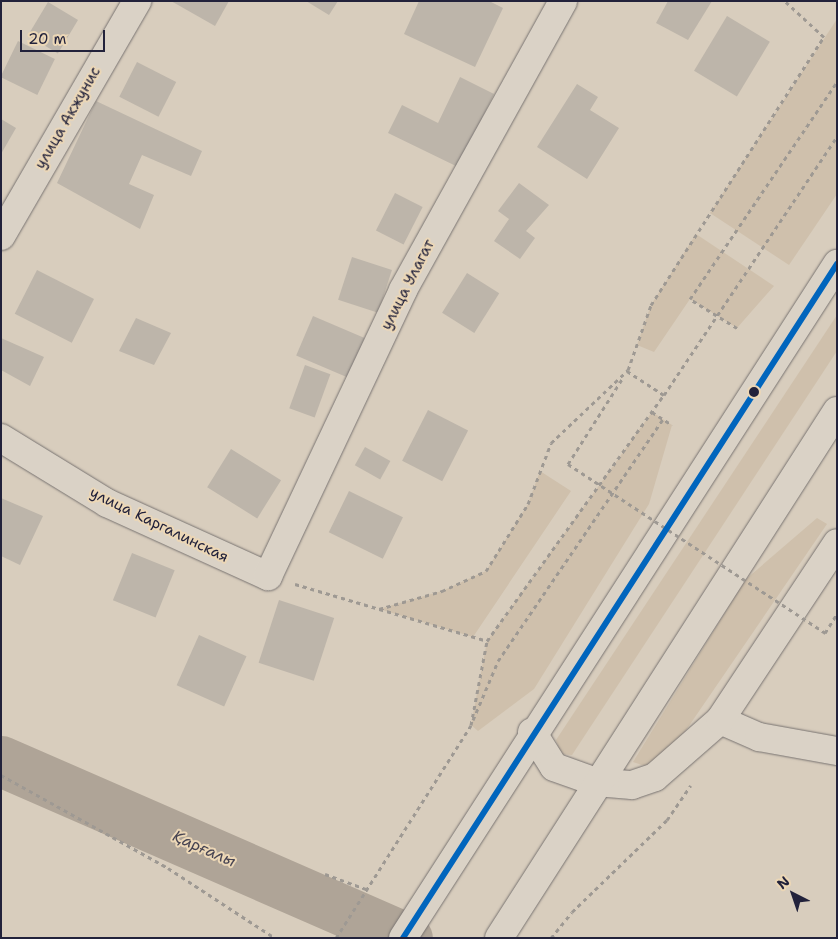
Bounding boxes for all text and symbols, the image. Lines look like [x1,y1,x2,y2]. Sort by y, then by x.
scale bar [22,20,108,52]
text: 20 m [28,29,67,49]
street label: улица Акжунис [31,64,105,172]
street label: улица Улагат [378,237,438,333]
unlabelled marker [749,387,759,397]
street label: улица Каргалинская [87,484,231,566]
water label: Қарғалы [170,827,238,871]
north arrow [768,869,818,919]
text: N [773,872,793,893]

